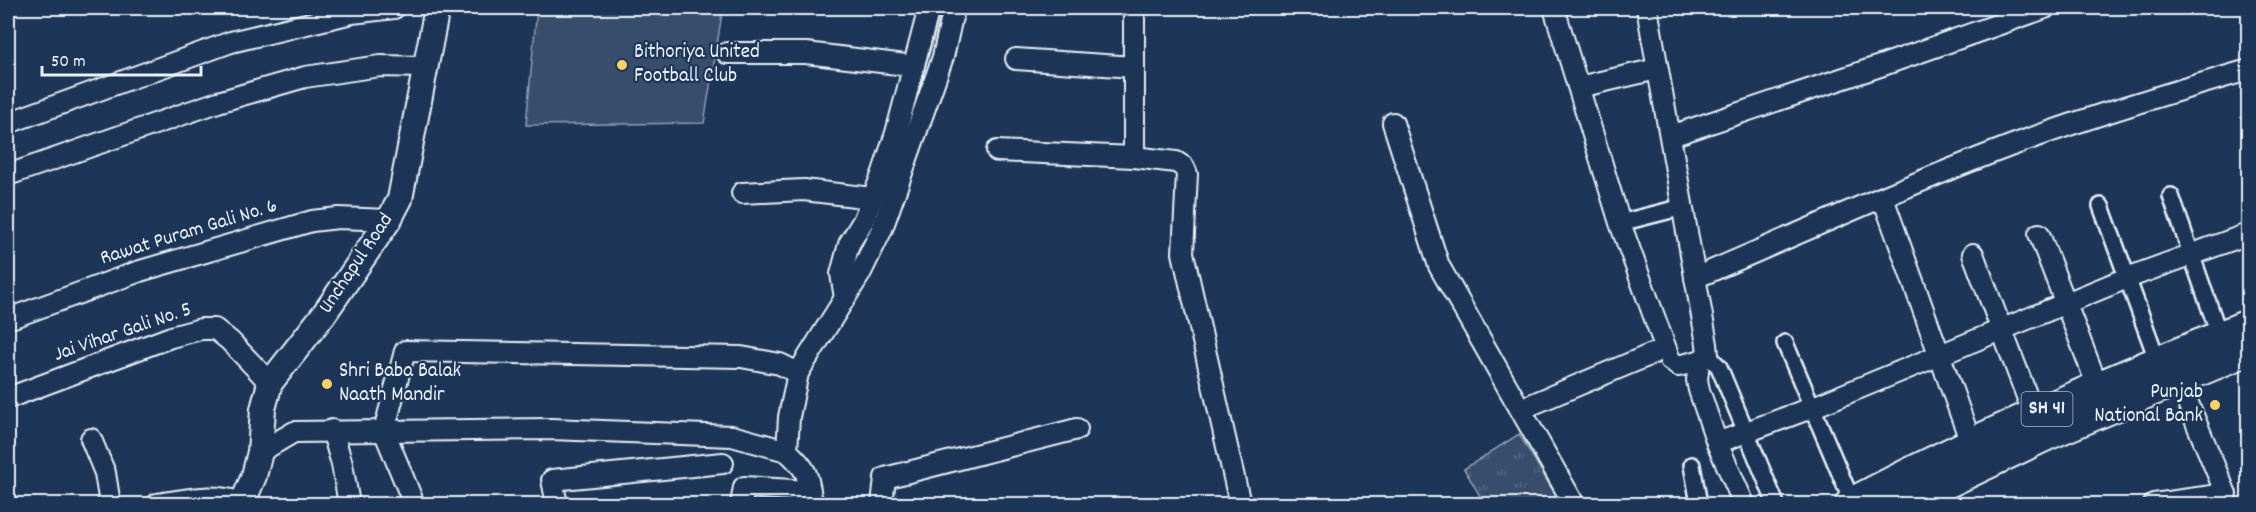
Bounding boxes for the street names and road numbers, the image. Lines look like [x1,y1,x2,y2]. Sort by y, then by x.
street label: Rawat Puram Gali No. 6 [97,192,281,274]
street label: Unchapul Road [312,208,402,320]
street label: Jai Vihar Gali No. 5 [50,295,196,371]
road number: SH 41 [2022,392,2072,426]

